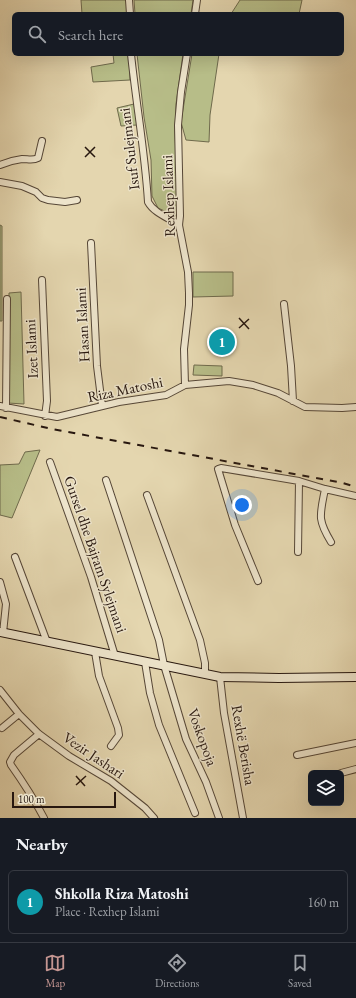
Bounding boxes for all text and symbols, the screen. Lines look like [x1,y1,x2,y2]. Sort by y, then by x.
search box [12,12,344,56]
icon: search [26,23,48,45]
text: Search here [58,25,123,44]
street label: Isuf Sulejmani [114,107,143,191]
street label: Rexhep Islami [157,154,179,237]
street label: Hasan Islami [71,287,93,363]
street label: Izet Islami [20,319,42,379]
pin: 1 [209,327,235,357]
street label: Riza Matoshi [86,372,165,406]
street label: Gursel dhe Bajram Sylejmani [60,473,132,635]
your location [232,495,252,515]
street label: Rexhë Berisha [228,703,260,787]
street label: Voskopoja [184,706,222,768]
street label: Vezir Jashari [60,728,129,783]
map controls [308,770,344,806]
button: layers [308,770,344,806]
scale bar [12,790,116,809]
text: 100 m [18,792,45,806]
text: Nearby [16,833,68,855]
text: Shkolla Riza Matoshi [55,884,189,903]
text: 1 [27,894,33,911]
text: 160 m [308,894,339,911]
text: Place · Rexhep Islami [55,903,159,920]
tab: Map [44,952,66,990]
tab: Directions [155,952,199,990]
tab: Saved [288,952,312,990]

